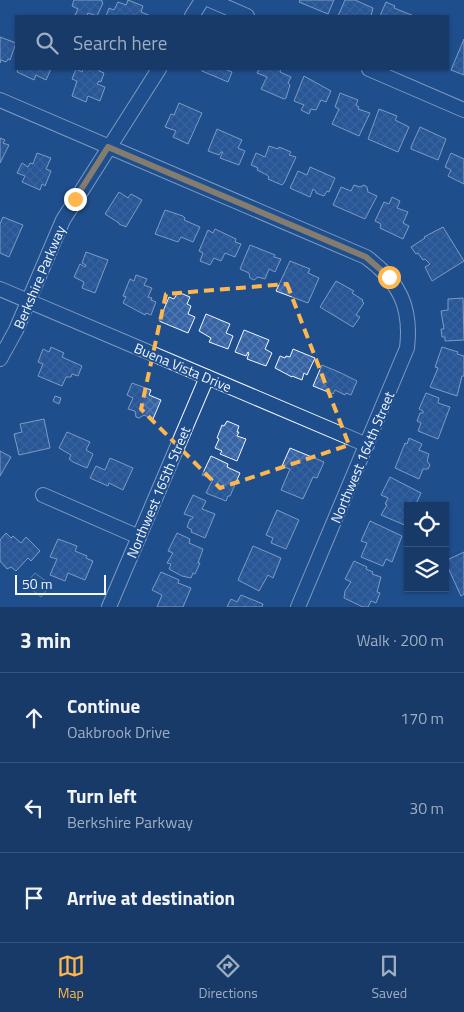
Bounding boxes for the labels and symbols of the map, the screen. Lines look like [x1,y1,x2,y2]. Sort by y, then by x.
route end [64,188,87,211]
street label: Berkshire Parkway [8,222,70,332]
route start [378,266,401,289]
street label: Buena Vista Drive [131,337,235,397]
street label: Northwest 164th Street [325,388,399,526]
street label: Northwest 165th Street [121,423,195,561]
scale bar [15,572,106,595]

